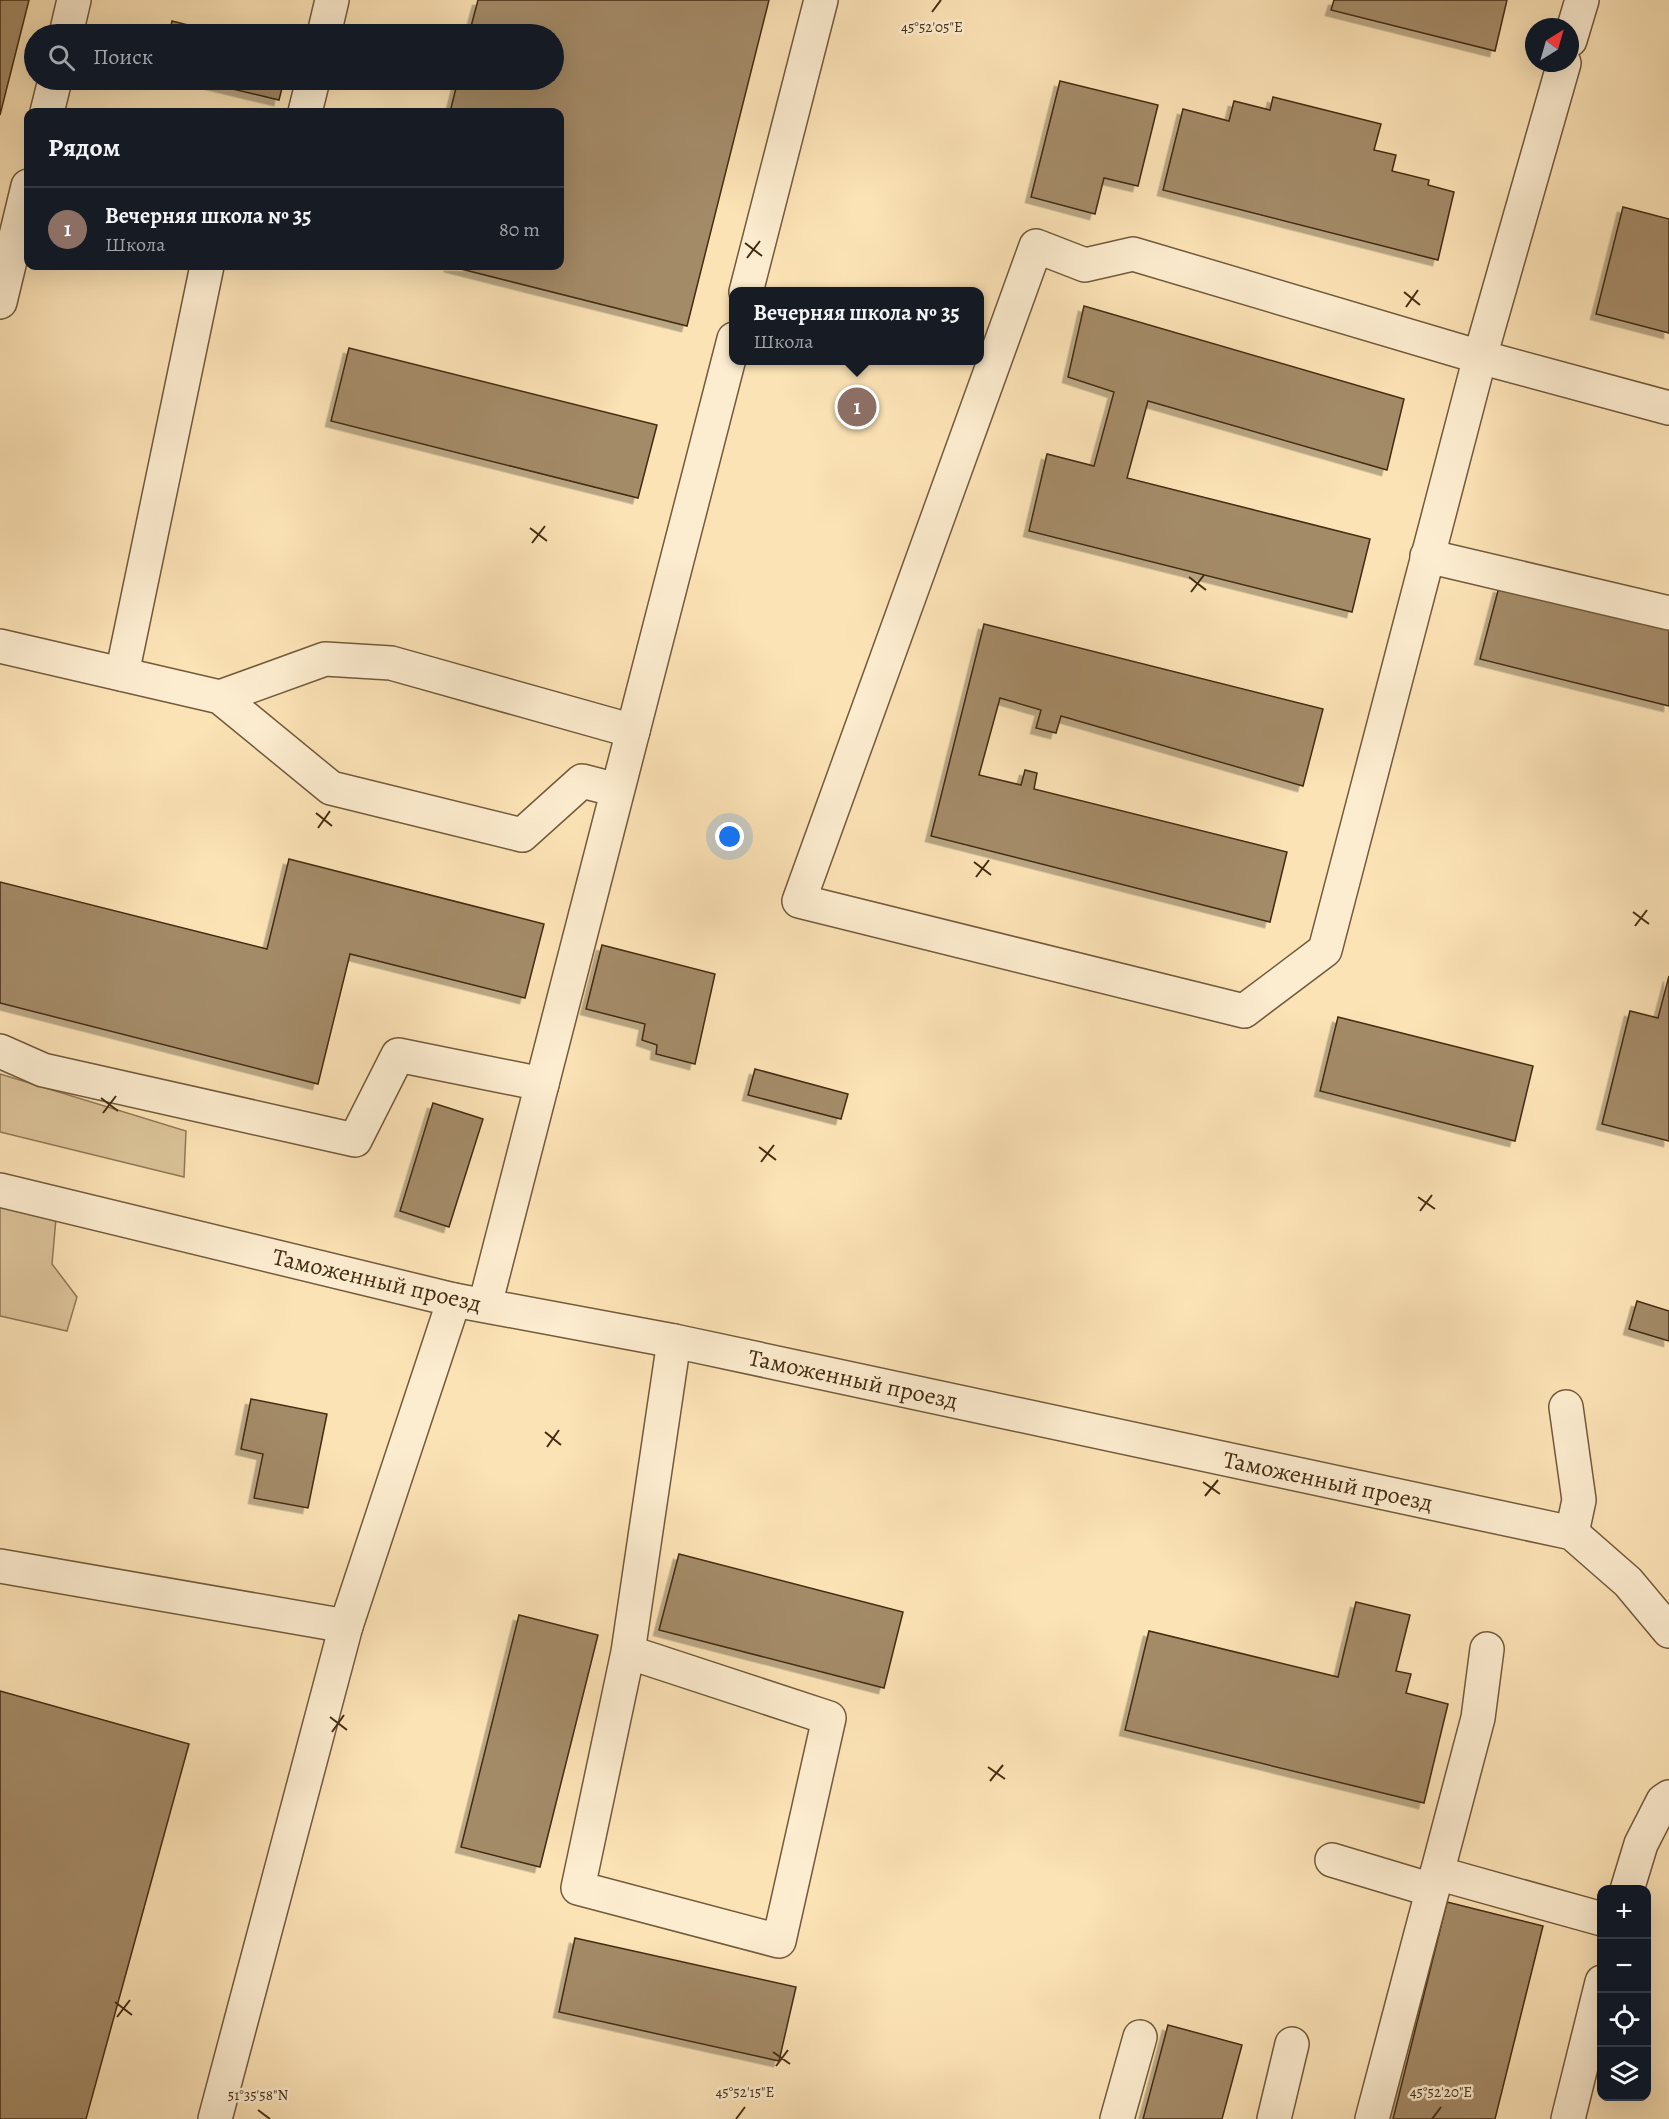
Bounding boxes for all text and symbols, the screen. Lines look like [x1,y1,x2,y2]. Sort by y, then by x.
text: 45°52'05"E [901,17,963,37]
north arrow [1525,18,1579,72]
search box [24,24,564,90]
icon: search [45,41,78,74]
text: Поиск [93,42,153,72]
text: Рядом [48,130,120,165]
text: Вечерняя школа № 35 [105,201,312,231]
text: 1 [64,216,71,243]
text: 80 m [499,216,540,243]
text: Школа [105,231,165,258]
popup [729,287,984,365]
text: Вечерняя школа № 35 [753,298,960,328]
text: Школа [753,328,814,355]
pin: 1 [838,384,876,430]
your location [715,822,744,851]
street label: Таможенный проезд [269,1240,485,1320]
street label: Таможенный проезд [745,1341,961,1417]
street label: Таможенный проезд [1220,1443,1436,1519]
map controls [1597,1885,1651,2101]
button: + [1597,1885,1651,1939]
button: − [1597,1939,1651,1993]
button: locate [1597,1993,1651,2047]
button: layers [1597,2047,1651,2101]
text: 45°52'15"E [716,2082,774,2102]
text: 45°52'20"E [1410,2082,1472,2102]
text: 51°35'58"N [228,2085,288,2105]

